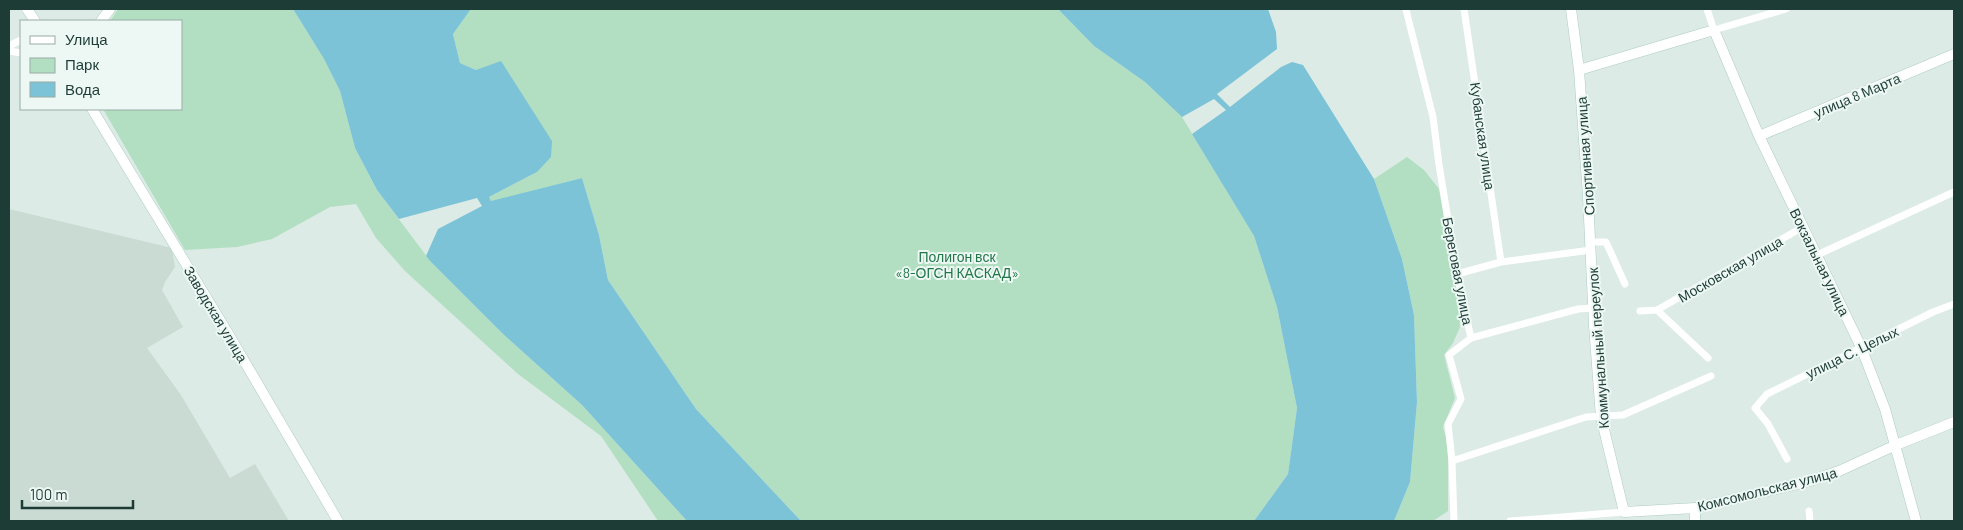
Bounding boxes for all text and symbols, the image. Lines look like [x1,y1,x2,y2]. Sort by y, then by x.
legend [20,20,182,110]
text: Улица [65,30,108,48]
text: Парк [65,55,99,73]
street label: улица 8 Марта [1811,69,1903,121]
text: Вода [65,80,101,98]
street label: Кубанская улица [1467,81,1499,191]
street label: Спортивная улица [1572,96,1598,216]
street label: Вокзальная улица [1787,205,1853,319]
street label: Береговая улица [1439,216,1477,326]
street label: Московская улица [1675,232,1786,306]
park label: Полигон вск «8-ОГСН КАСКАД» [895,248,1019,281]
street label: Заводская улица [181,263,252,365]
street label: Коммунальный переулок [1584,266,1612,429]
street label: улица С. Целых [1803,322,1901,382]
street label: Комсомольская улица [1695,463,1839,515]
scale bar [22,478,134,510]
text: 100 m [30,485,68,503]

